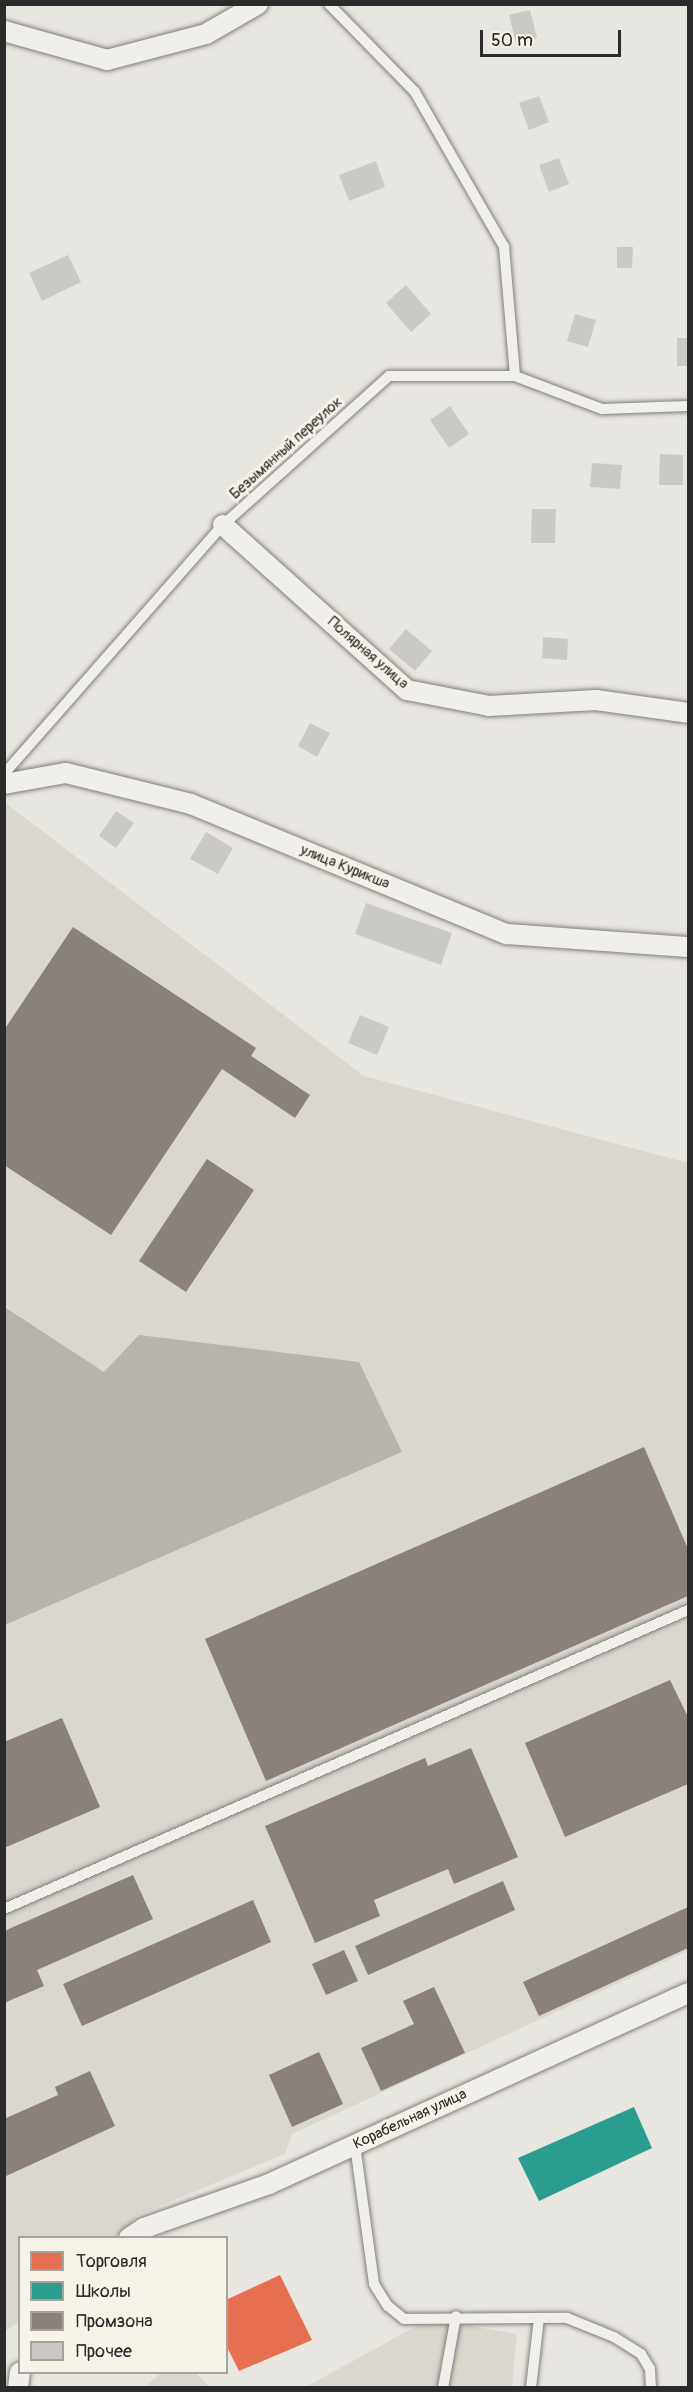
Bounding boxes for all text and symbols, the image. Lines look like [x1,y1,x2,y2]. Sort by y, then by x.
scale bar [483,18,624,56]
text: 50 m [491,29,533,52]
street label: Безымянный переулок [226,393,346,503]
street label: Полярная улица [324,613,412,693]
street label: улица Курикша [298,841,392,893]
street label: Корабельная улица [350,2085,470,2153]
legend [18,2236,228,2374]
text: Торговля [76,2250,147,2273]
text: Школы [76,2280,131,2303]
text: Промзона [76,2310,153,2333]
text: Прочее [76,2340,132,2363]

